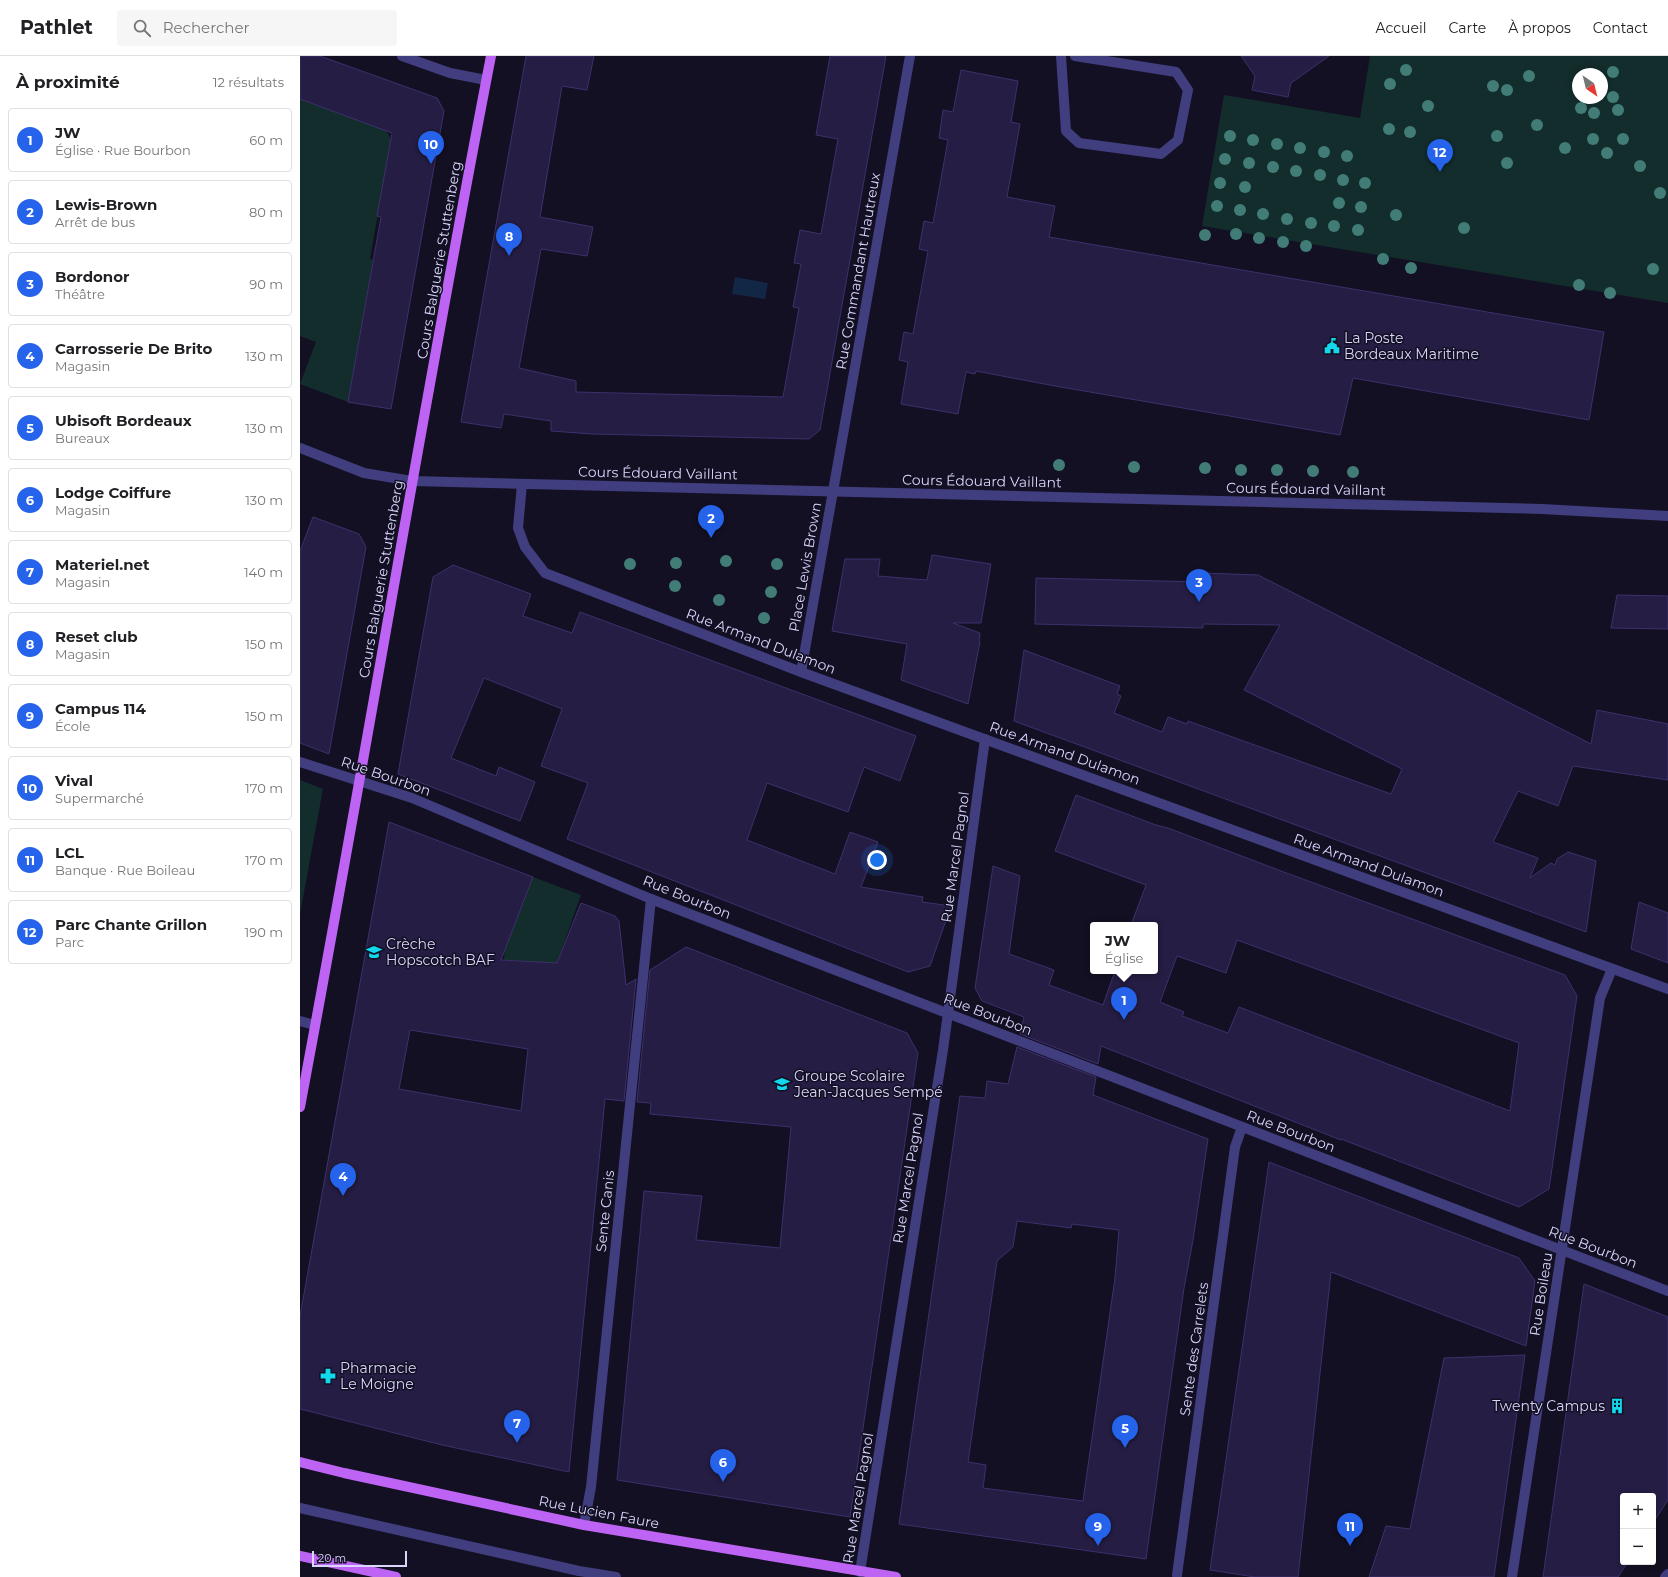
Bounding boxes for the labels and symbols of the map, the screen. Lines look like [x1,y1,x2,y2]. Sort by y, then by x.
north arrow [1572,68,1608,104]
pin: 10 [418,131,444,164]
pin: 12 [1427,139,1453,172]
street label: Cours Balguerie Stuttenberg [413,160,465,360]
street label: Rue Commandant Hautreux [832,171,884,371]
pin: 8 [496,223,522,256]
place label: La Poste Bordeaux Maritime [1344,329,1479,363]
public building icon: La Poste Bordeaux Maritime [1323,337,1341,355]
street label: Cours Édouard Vaillant [578,463,738,483]
street label: Cours Édouard Vaillant [902,471,1062,491]
street label: Cours Balguerie Stuttenberg [355,479,407,679]
street label: Cours Édouard Vaillant [1226,479,1386,499]
street label: Place Lewis Brown [785,501,825,633]
pin: 2 [698,505,724,538]
pin: 3 [1186,569,1212,602]
street label: Rue Armand Dulamon [684,604,838,678]
street label: Rue Armand Dulamon [987,717,1143,789]
street label: Rue Bourbon [339,752,433,800]
street label: Rue Marcel Pagnol [937,790,973,924]
street label: Rue Armand Dulamon [1291,829,1447,901]
your location [867,850,887,870]
street label: Rue Bourbon [640,871,734,923]
place label: Crèche Hopscotch BAF [386,935,495,969]
school or university icon: Crèche Hopscotch BAF [365,943,383,961]
pin: 1 [1111,987,1137,1020]
street label: Rue Bourbon [941,989,1035,1039]
place label: Groupe Scolaire Jean-Jacques Sempé [793,1067,943,1101]
school or university icon: Groupe Scolaire Jean-Jacques Sempé [773,1075,791,1093]
street label: Rue Bourbon [1244,1106,1338,1156]
street label: Rue Marcel Pagnol [889,1111,927,1245]
pin: 4 [330,1163,356,1196]
street label: Sente Canis [592,1169,618,1253]
street label: Rue Bourbon [1546,1222,1640,1272]
street label: Rue Boileau [1526,1251,1556,1337]
street label: Sente des Carrelets [1176,1281,1212,1417]
place label: Pharmacie Le Moigne [340,1359,416,1393]
pharmacy icon: Pharmacie Le Moigne [319,1367,337,1385]
place label: Twenty Campus [1492,1397,1605,1415]
building icon: Twenty Campus [1608,1397,1626,1415]
pin: 7 [504,1410,530,1443]
pin: 5 [1112,1415,1138,1448]
street label: Rue Marcel Pagnol [839,1431,877,1565]
pin: 6 [710,1449,736,1482]
street label: Rue Lucien Faure [537,1491,661,1533]
pin: 9 [1085,1513,1111,1546]
pin: 11 [1337,1513,1363,1546]
scale bar [312,1549,407,1568]

